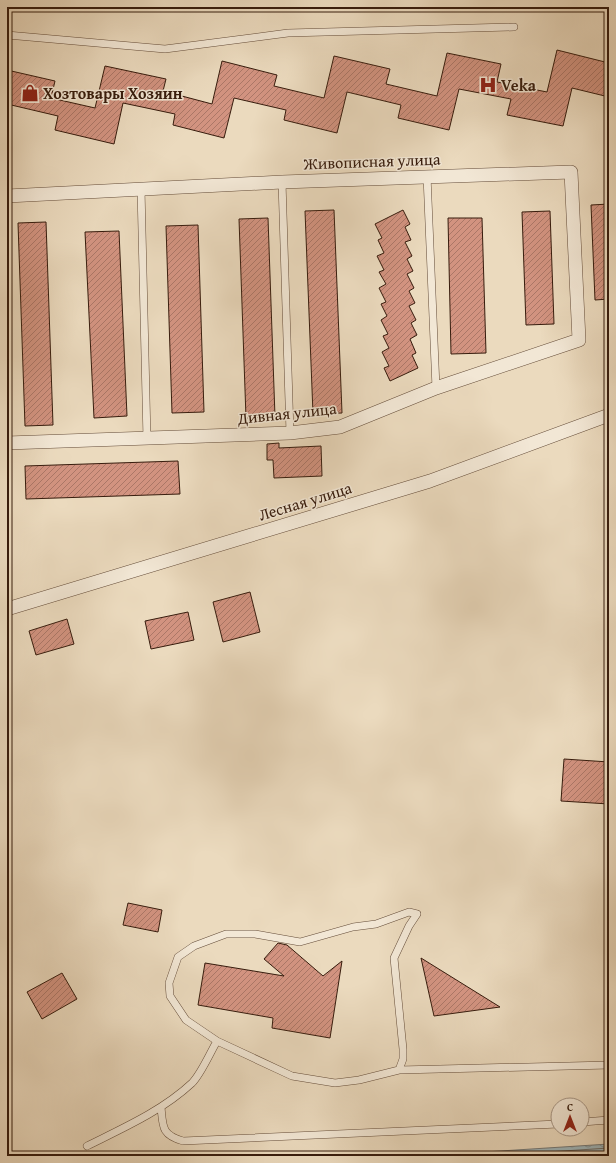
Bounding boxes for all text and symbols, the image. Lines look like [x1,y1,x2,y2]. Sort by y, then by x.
place label: Veka [501,73,537,97]
hospital icon: Veka [478,75,498,95]
place label: Хозтовары Хозяин [43,81,183,105]
shop icon: Хозтовары Хозяин [20,83,40,103]
street label: Живописная улица [302,147,441,175]
street label: Дивная улица [235,396,338,430]
street label: Лесная улица [255,475,355,527]
north arrow [550,1097,590,1137]
text: С [567,1099,573,1115]

